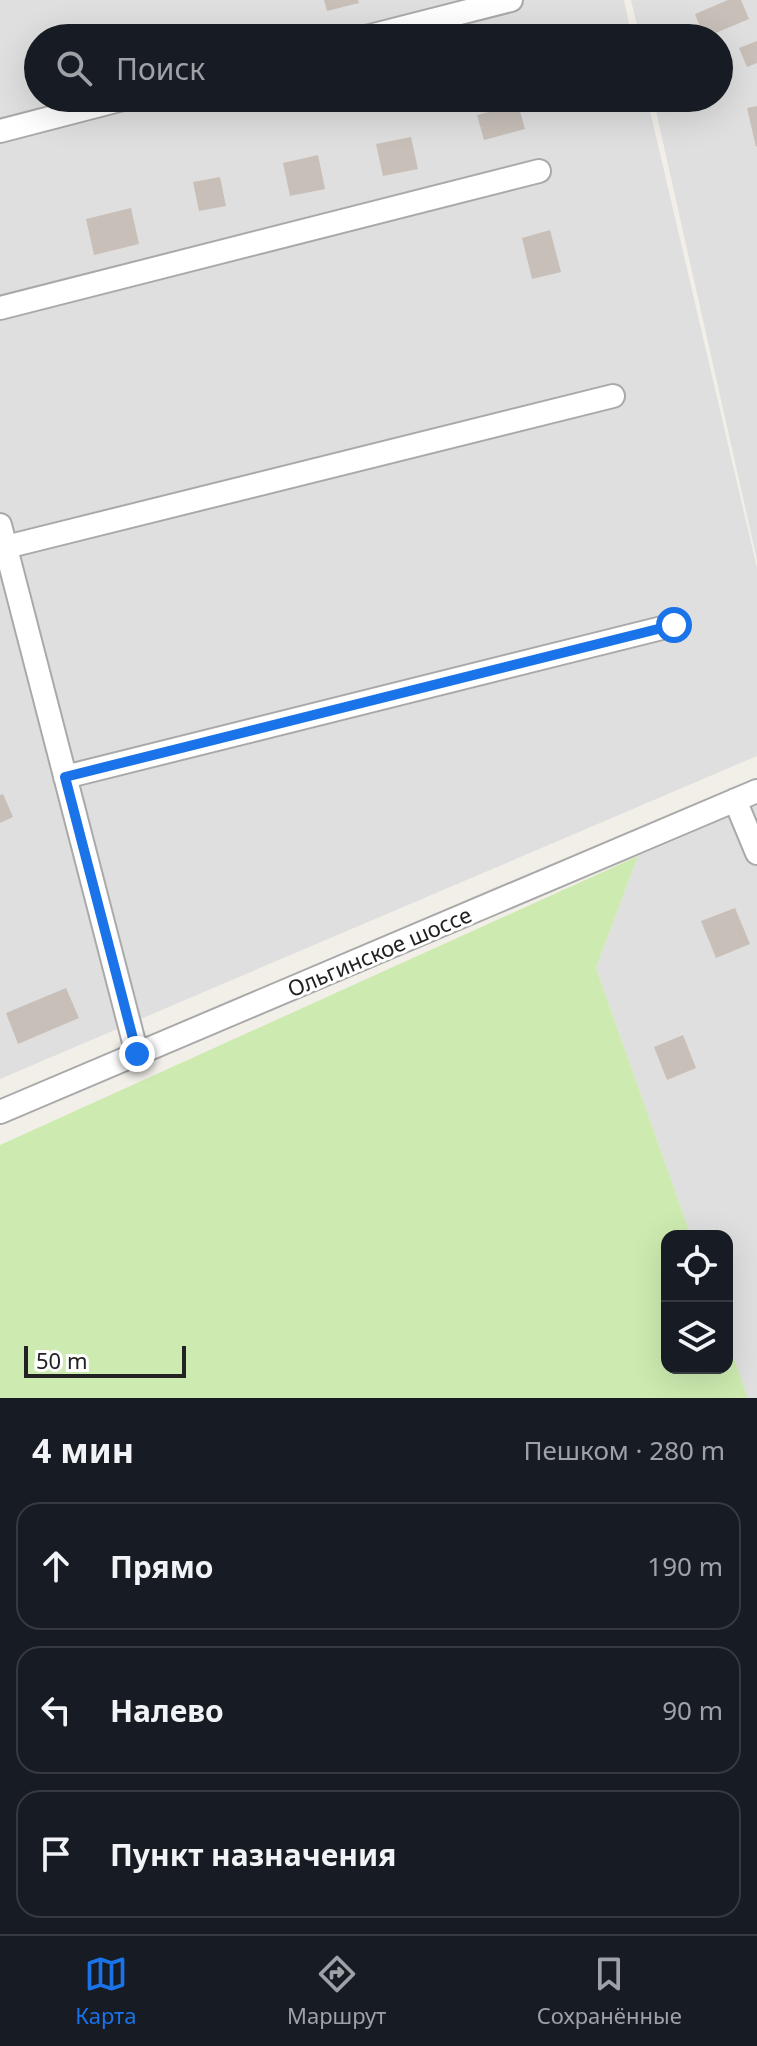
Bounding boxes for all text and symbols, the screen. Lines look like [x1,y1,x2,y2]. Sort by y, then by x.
search box [24,24,733,112]
icon: search [52,46,96,90]
text: Поиск [116,48,205,89]
route start [656,607,692,643]
street label: Ольгинское шоссе [282,899,476,1003]
route end [119,1036,155,1072]
map controls [661,1230,733,1374]
button: locate [661,1230,733,1302]
button: layers [661,1302,733,1374]
scale bar [24,1342,186,1378]
text: 50 m [36,1345,87,1375]
text: 4 мин [32,1427,134,1473]
text: Пешком · 280 m [523,1432,725,1468]
icon: ahead [34,1544,78,1588]
text: Прямо [110,1546,214,1587]
text: 190 m [647,1548,723,1584]
icon: left [34,1688,78,1732]
text: Налево [110,1690,224,1731]
text: 90 m [662,1692,723,1728]
icon: arrive [34,1832,78,1876]
text: Пункт назначения [110,1834,396,1875]
tab: Карта [75,1952,137,2030]
tab: Маршрут [287,1952,386,2030]
tab: Сохранённые [537,1952,682,2030]

